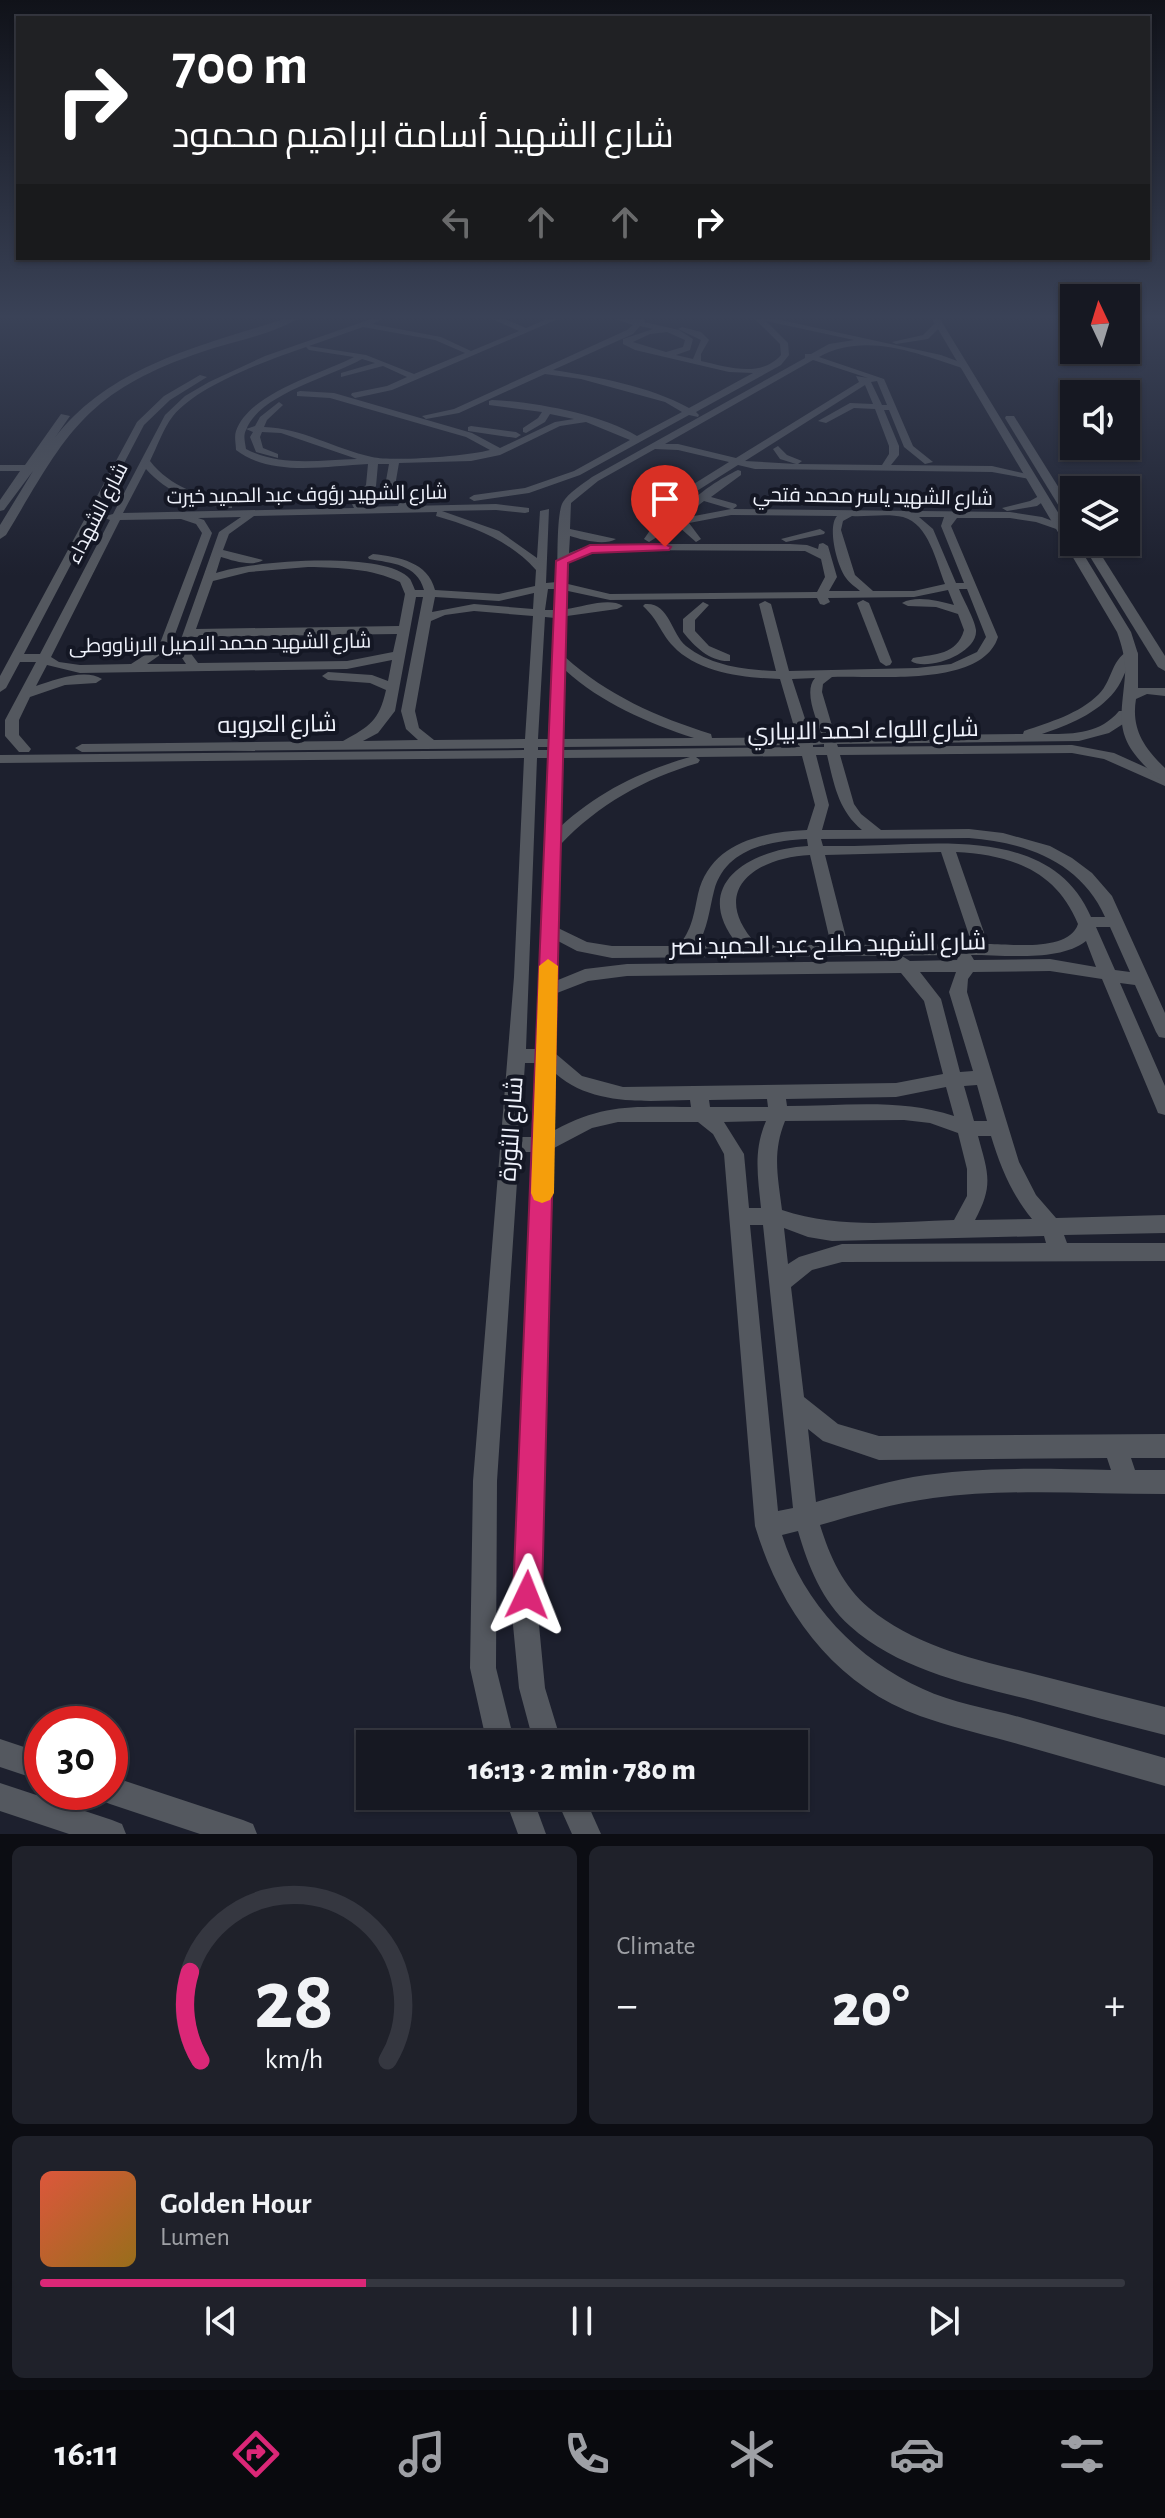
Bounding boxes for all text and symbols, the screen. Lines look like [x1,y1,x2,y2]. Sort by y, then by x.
text: 700 m [172,38,308,94]
icon: right [40,48,144,152]
text: شارع الشهيد أسامة ابراهيم محمود [172,118,674,154]
icon: left [435,200,479,244]
icon: ahead [519,200,563,244]
icon: ahead [603,200,647,244]
icon: right [687,200,731,244]
north arrow [1060,284,1140,364]
map controls [1060,284,1140,556]
button: sound [1060,380,1140,460]
street label: شارع الشهداء [64,460,135,568]
pin [631,465,699,547]
button: layers [1060,476,1140,556]
icon: arrive [643,477,687,521]
street label: شارع الشهيد رؤوف عبد الحميد خيرت [166,483,448,510]
street label: شارع الشهيد ياسر محمد فتحي [753,485,993,514]
street label: شارع الشهيد محمد الاصيل الارناووطى [69,631,371,660]
street label: شارع العروبه [217,711,337,741]
street label: شارع اللواء احمد الابياري [747,716,979,750]
street label: شارع الشهيد صلاح عبد الحميد نصر [668,929,986,963]
street label: شارع الثورة [495,1076,531,1182]
position arrow [485,1553,569,1637]
speed limit sign: 30 [24,1706,128,1810]
text: 16:13 · 2 min · 780 m [468,1755,696,1785]
text: Climate [617,1933,695,1959]
text: 28 [254,1960,334,2044]
text: 20° [832,1977,909,2037]
text: − [617,1984,638,2028]
text: + [1104,1984,1125,2028]
text: km/h [265,2045,324,2074]
text: Golden Hour [160,2189,312,2219]
text: Lumen [160,2224,230,2250]
icon: previous [199,2299,243,2343]
icon: pause [560,2299,604,2343]
icon: next [922,2299,966,2343]
icon: directions [228,2426,284,2482]
icon: music [394,2426,450,2482]
icon: phone [559,2426,615,2482]
icon: climate [724,2426,780,2482]
icon: car [889,2426,945,2482]
icon: filters [1054,2426,1110,2482]
text: 16:11 [55,2436,119,2472]

